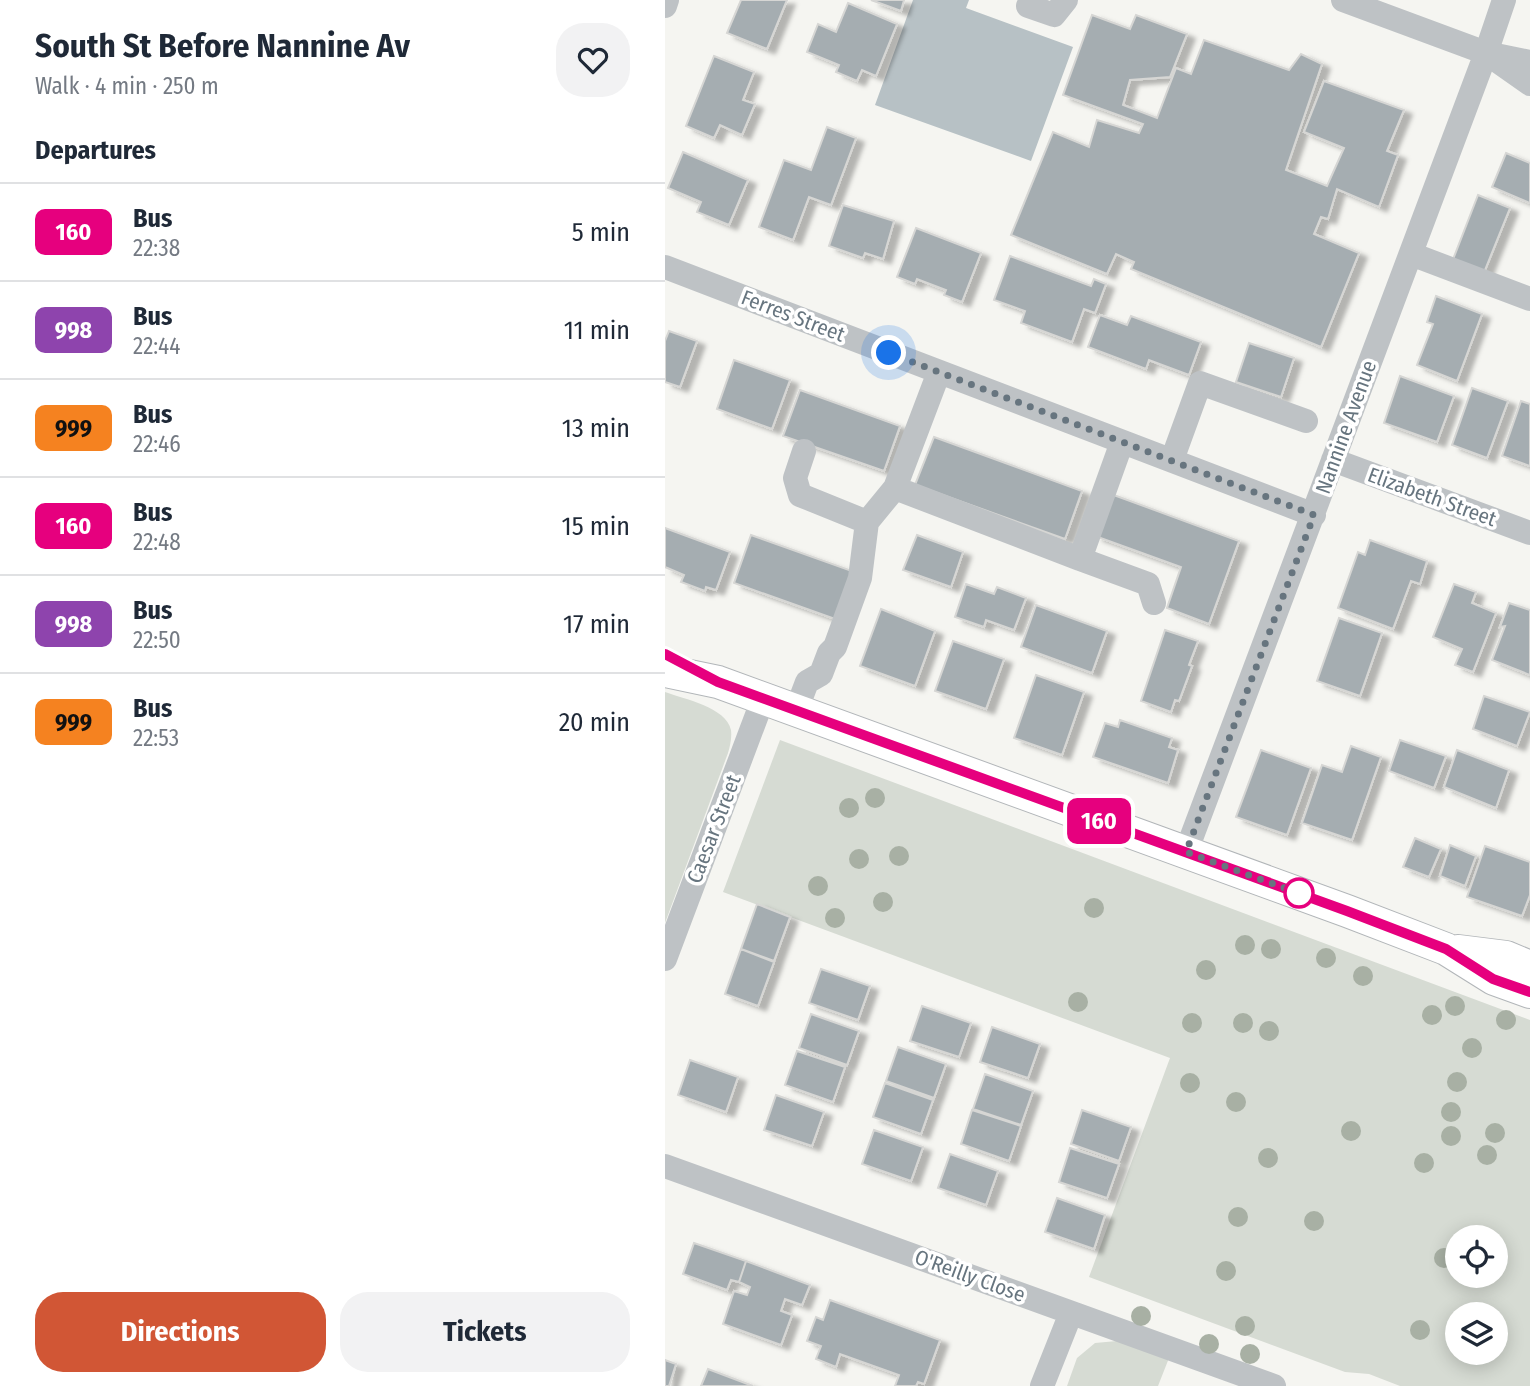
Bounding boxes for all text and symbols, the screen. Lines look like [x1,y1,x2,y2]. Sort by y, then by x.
button: heart [556,23,630,97]
text: South St Before Nannine Av [35,26,410,66]
text: Walk · 4 min · 250 m [35,72,219,100]
text: Departures [35,135,156,166]
text: Bus [133,203,172,234]
text: 5 min [572,217,630,248]
text: 160 [56,218,91,246]
text: 22:38 [133,234,180,262]
street label: Ferres Street [738,284,849,348]
text: Bus [133,301,172,332]
text: 11 min [564,315,630,346]
text: 998 [55,316,92,344]
text: 22:44 [133,332,180,360]
your location [871,335,906,370]
street label: Nannine Avenue [1310,357,1382,497]
text: Bus [133,399,172,430]
text: 13 min [562,413,630,444]
text: 999 [55,414,92,442]
text: 22:46 [133,430,181,458]
street label: Elizabeth Street [1364,462,1500,532]
text: Bus [133,497,172,528]
text: 15 min [562,511,630,542]
text: 160 [56,512,91,540]
text: 22:48 [133,528,181,556]
text: Bus [133,595,172,626]
text: 17 min [563,609,630,640]
text: 998 [55,610,92,638]
text: 22:50 [133,626,181,654]
text: Bus [133,693,172,724]
text: 20 min [559,707,630,738]
text: 999 [55,708,92,736]
text: 22:53 [133,724,179,752]
street label: Caesar Street [681,771,747,887]
line badge: 160 [1059,798,1139,844]
text: 160 [1081,807,1117,835]
unlabelled marker [1284,878,1314,908]
map controls [1445,1225,1508,1365]
button: locate [1445,1225,1508,1288]
street label: O'Reilly Close [911,1244,1029,1308]
button: Directions [35,1292,326,1372]
button: Tickets [340,1292,630,1372]
button: layers [1445,1302,1508,1365]

